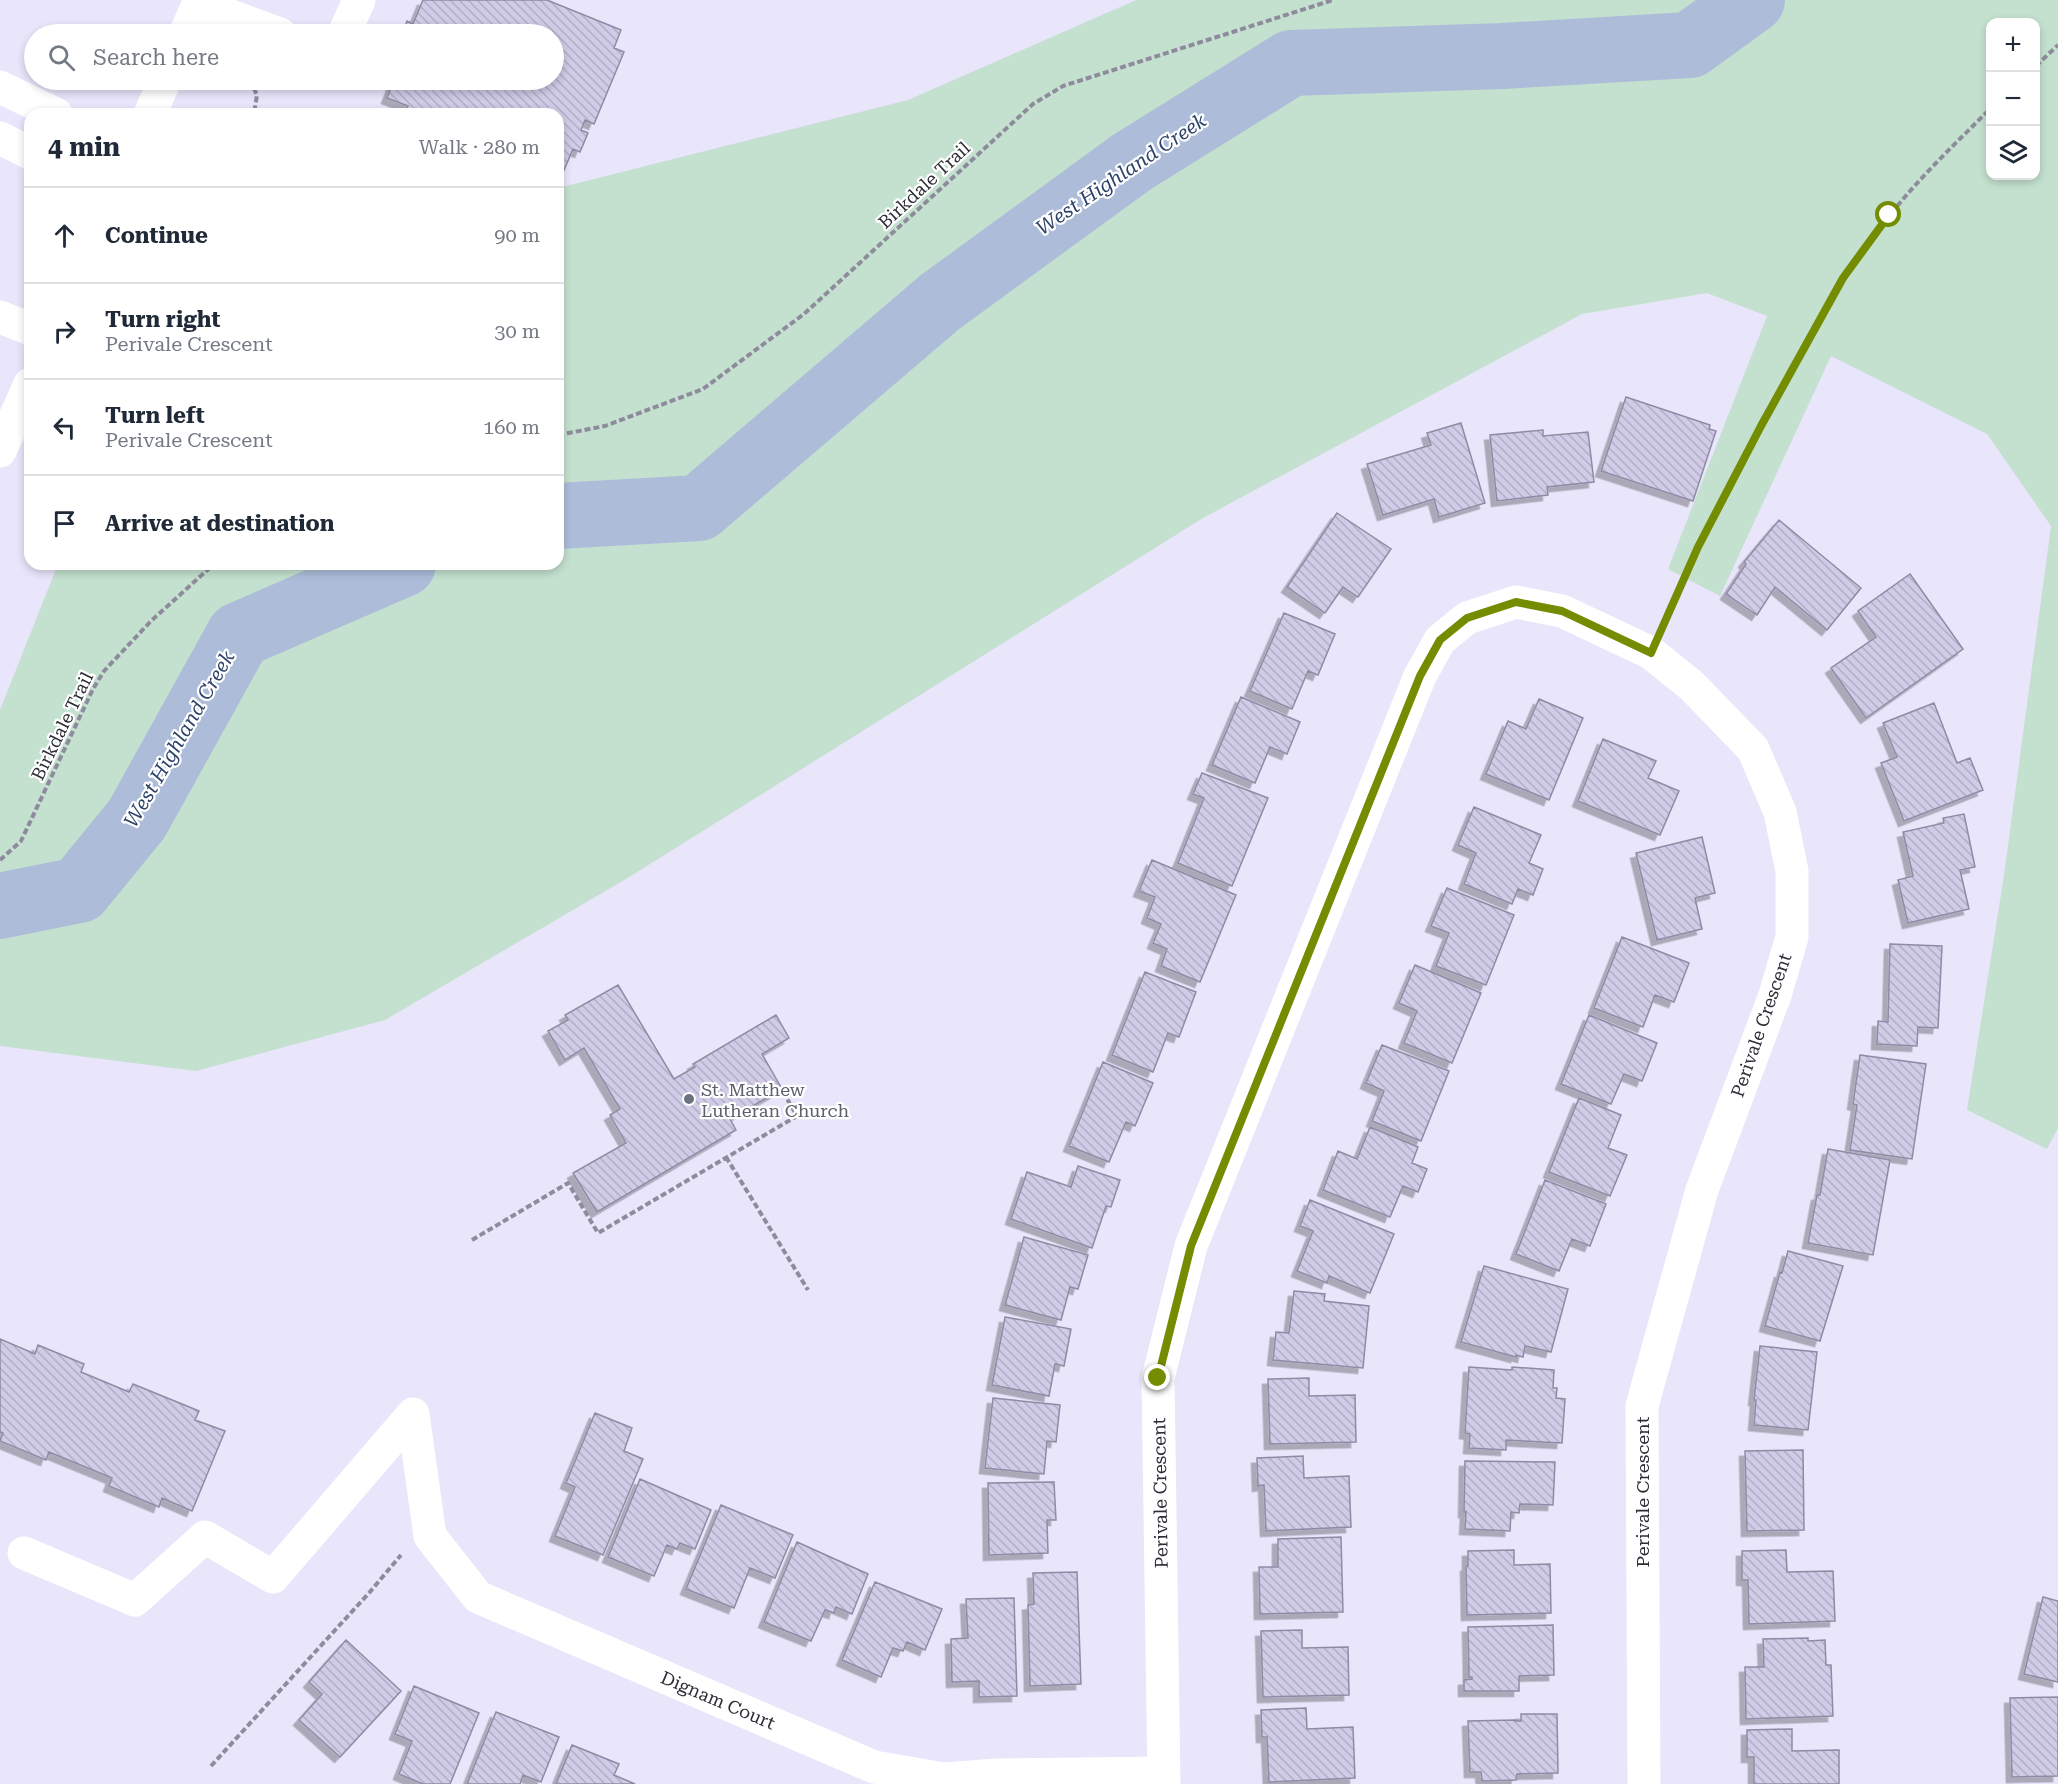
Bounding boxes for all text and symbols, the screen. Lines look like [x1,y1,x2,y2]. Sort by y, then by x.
map controls [1986,18,2040,180]
button: + [1986,18,2040,72]
search box [24,24,564,90]
icon: search [45,41,78,74]
text: Search here [93,45,219,70]
button: − [1986,72,2040,126]
water label: West Highland Creek [1031,108,1211,240]
button: layers [1986,126,2040,180]
text: 4 min [48,132,120,162]
text: Walk · 280 m [419,135,540,159]
street label: Birkdale Trail [874,137,974,233]
route start [1875,201,1901,227]
icon: ahead [48,219,81,252]
text: Continue [105,223,208,248]
text: 90 m [494,223,540,247]
text: Turn right [105,307,220,332]
icon: right [48,315,81,348]
text: 30 m [494,319,540,343]
text: Perivale Crescent [105,332,273,356]
text: Turn left [105,403,205,428]
icon: left [48,411,81,444]
text: 160 m [483,415,540,439]
text: Perivale Crescent [105,428,273,452]
icon: arrive [48,507,81,540]
text: Arrive at destination [105,511,334,536]
water label: West Highland Creek [119,646,239,832]
street label: Birkdale Trail [27,668,97,783]
street label: Perivale Crescent [1727,950,1796,1100]
place label: St. Matthew Lutheran Church [701,1079,850,1121]
marker: St. Matthew Lutheran Church [682,1092,696,1106]
route end [1144,1364,1170,1390]
street label: Perivale Crescent [1632,1416,1653,1567]
street label: Perivale Crescent [1148,1417,1172,1569]
street label: Dignam Court [658,1667,778,1734]

